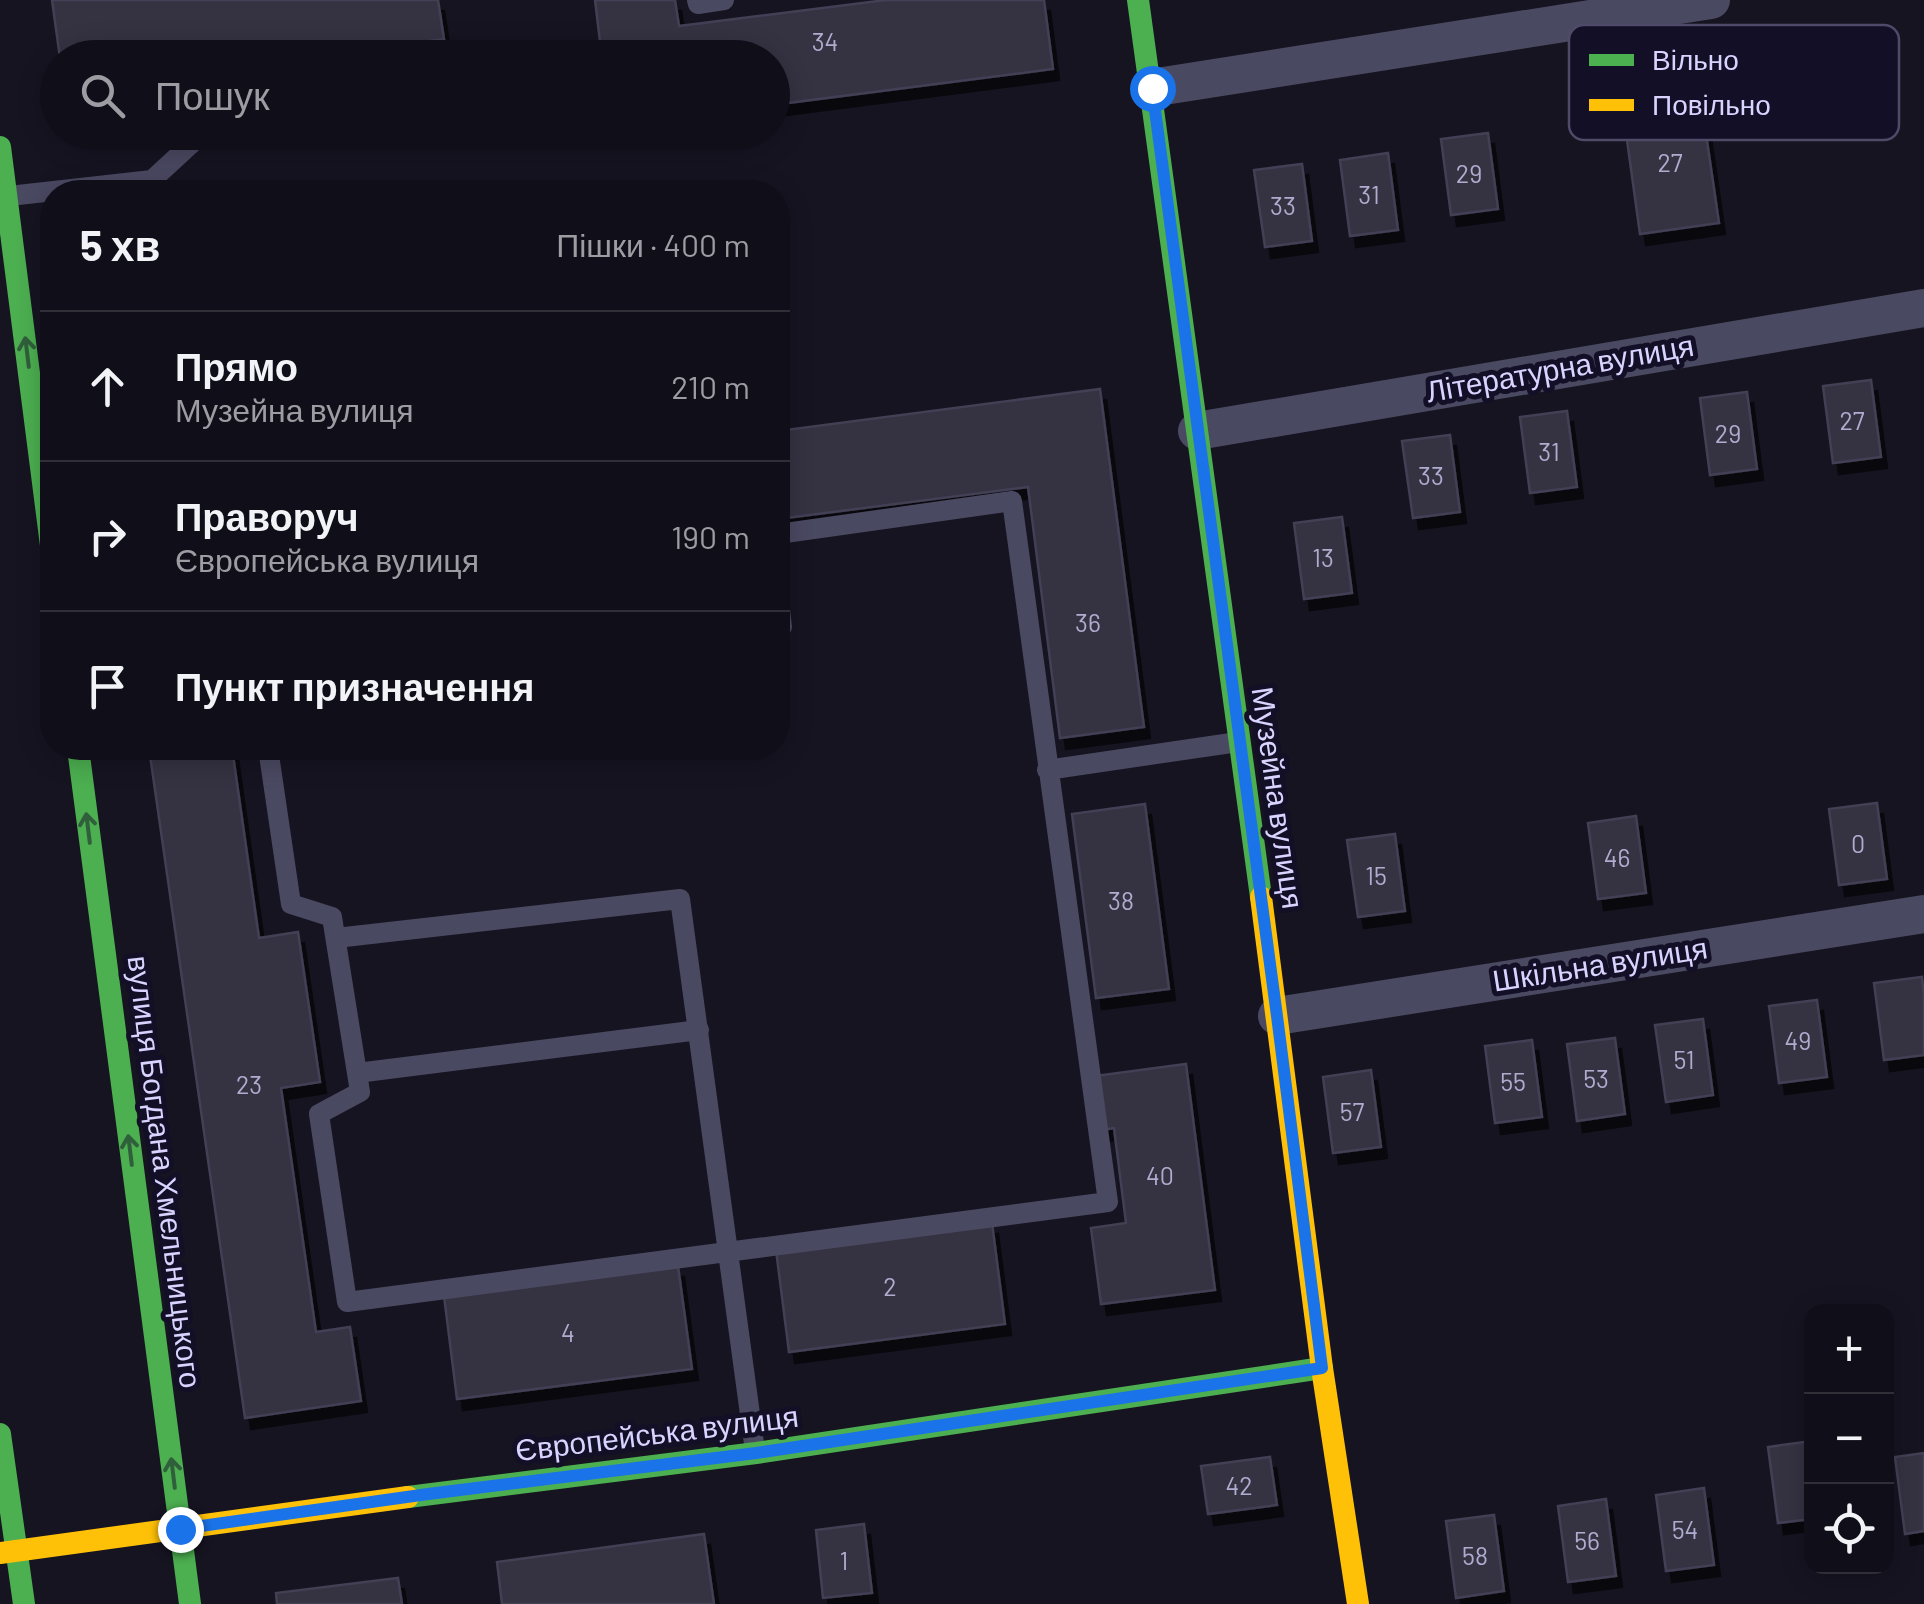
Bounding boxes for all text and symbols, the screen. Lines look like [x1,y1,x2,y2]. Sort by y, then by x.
legend [1569,25,1899,140]
house number: 34 [812,26,838,56]
search box [40,40,790,150]
text: Вільно [1652,42,1739,76]
route start [1130,66,1176,112]
icon: search [75,68,130,123]
text: Пошук [155,72,270,118]
text: Повільно [1652,87,1771,121]
house number: 27 [1657,147,1683,177]
house number: 29 [1456,158,1482,188]
house number: 31 [1358,179,1380,209]
house number: 33 [1270,190,1296,220]
text: 5 хв [80,219,160,269]
text: Пішки · 400 m [556,225,750,263]
street label: Літературна вулиця [1423,326,1696,408]
one-way arrow [17,337,36,369]
text: Прямо [175,343,298,389]
icon: ahead [80,359,135,414]
text: 210 m [671,367,750,405]
text: Музейна вулиця [175,390,414,428]
house number: 27 [1839,405,1865,435]
house number: 29 [1715,418,1741,448]
house number: 31 [1538,436,1560,466]
house number: 33 [1418,460,1444,490]
text: Праворуч [175,493,359,539]
icon: right [80,509,135,564]
text: 190 m [671,517,750,555]
text: Європейська вулиця [175,540,479,578]
house number: 13 [1312,542,1334,572]
house number: 36 [1075,607,1101,637]
icon: arrive [80,659,135,714]
text: Пункт призначення [175,663,534,709]
street label: Музейна вулиця [1246,684,1312,911]
one-way arrow [79,813,97,845]
house number: 0 [1851,828,1865,858]
house number: 46 [1604,842,1630,872]
house number: 15 [1365,860,1387,890]
house number: 38 [1108,885,1134,915]
street label: Шкільна вулиця [1490,928,1710,998]
street label: вулиця Богдана Хмельницького [122,953,210,1390]
house number: 49 [1785,1025,1811,1055]
house number: 51 [1674,1044,1694,1074]
house number: 53 [1583,1063,1609,1093]
house number: 55 [1500,1066,1526,1096]
house number: 23 [236,1069,262,1099]
house number: 57 [1340,1096,1365,1126]
one-way arrow [121,1135,139,1167]
house number: 40 [1146,1160,1174,1190]
house number: 2 [883,1271,897,1301]
map controls [1804,1304,1894,1574]
button: + [1804,1304,1894,1394]
house number: 4 [561,1317,575,1347]
button: − [1804,1394,1894,1484]
street label: Європейська вулиця [513,1397,800,1467]
one-way arrow [163,1457,181,1489]
house number: 42 [1225,1470,1253,1500]
button: locate [1804,1484,1894,1574]
route end [158,1507,204,1553]
house number: 54 [1672,1514,1698,1544]
house number: 56 [1574,1525,1600,1555]
house number: 58 [1462,1540,1488,1570]
house number: 1 [840,1545,848,1575]

